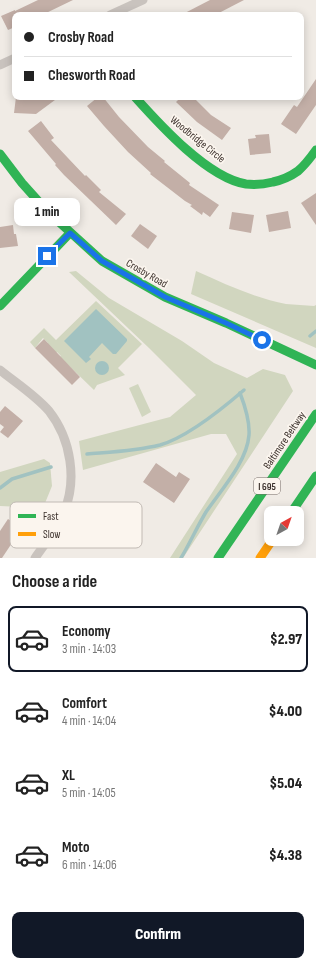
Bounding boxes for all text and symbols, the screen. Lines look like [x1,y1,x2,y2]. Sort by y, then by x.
text: Crosby Road [48,28,114,47]
text: Chesworth Road [48,66,135,85]
street label: Woodbridge Circle [168,113,228,165]
callout: 1 min [14,198,80,226]
text: 1 min [35,204,59,220]
route end [38,247,56,265]
street label: Crosby Road [124,256,170,291]
route start [253,331,271,349]
street label: Baltimore Beltway [260,408,309,472]
road number: I 695 [254,478,280,494]
legend [10,502,142,548]
north arrow [264,506,304,546]
map controls [264,506,304,546]
text: Fast [43,510,59,523]
text: Slow [43,528,60,541]
text: Choose a ride [12,571,97,592]
icon: car [14,621,50,657]
text: Economy [62,622,111,641]
text: $2.97 [270,630,302,649]
text: 3 min · 14:03 [62,641,116,657]
icon: car [14,693,50,729]
text: Comfort [62,694,107,713]
text: $4.00 [269,702,302,721]
text: 4 min · 14:04 [62,713,116,729]
icon: car [14,765,50,801]
text: XL [62,766,75,785]
text: $5.04 [269,774,302,793]
text: 5 min · 14:05 [62,785,116,801]
icon: car [14,837,50,873]
text: Moto [62,838,89,857]
text: $4.38 [269,846,302,865]
text: 6 min · 14:06 [62,857,117,873]
button: Confirm [12,912,304,958]

